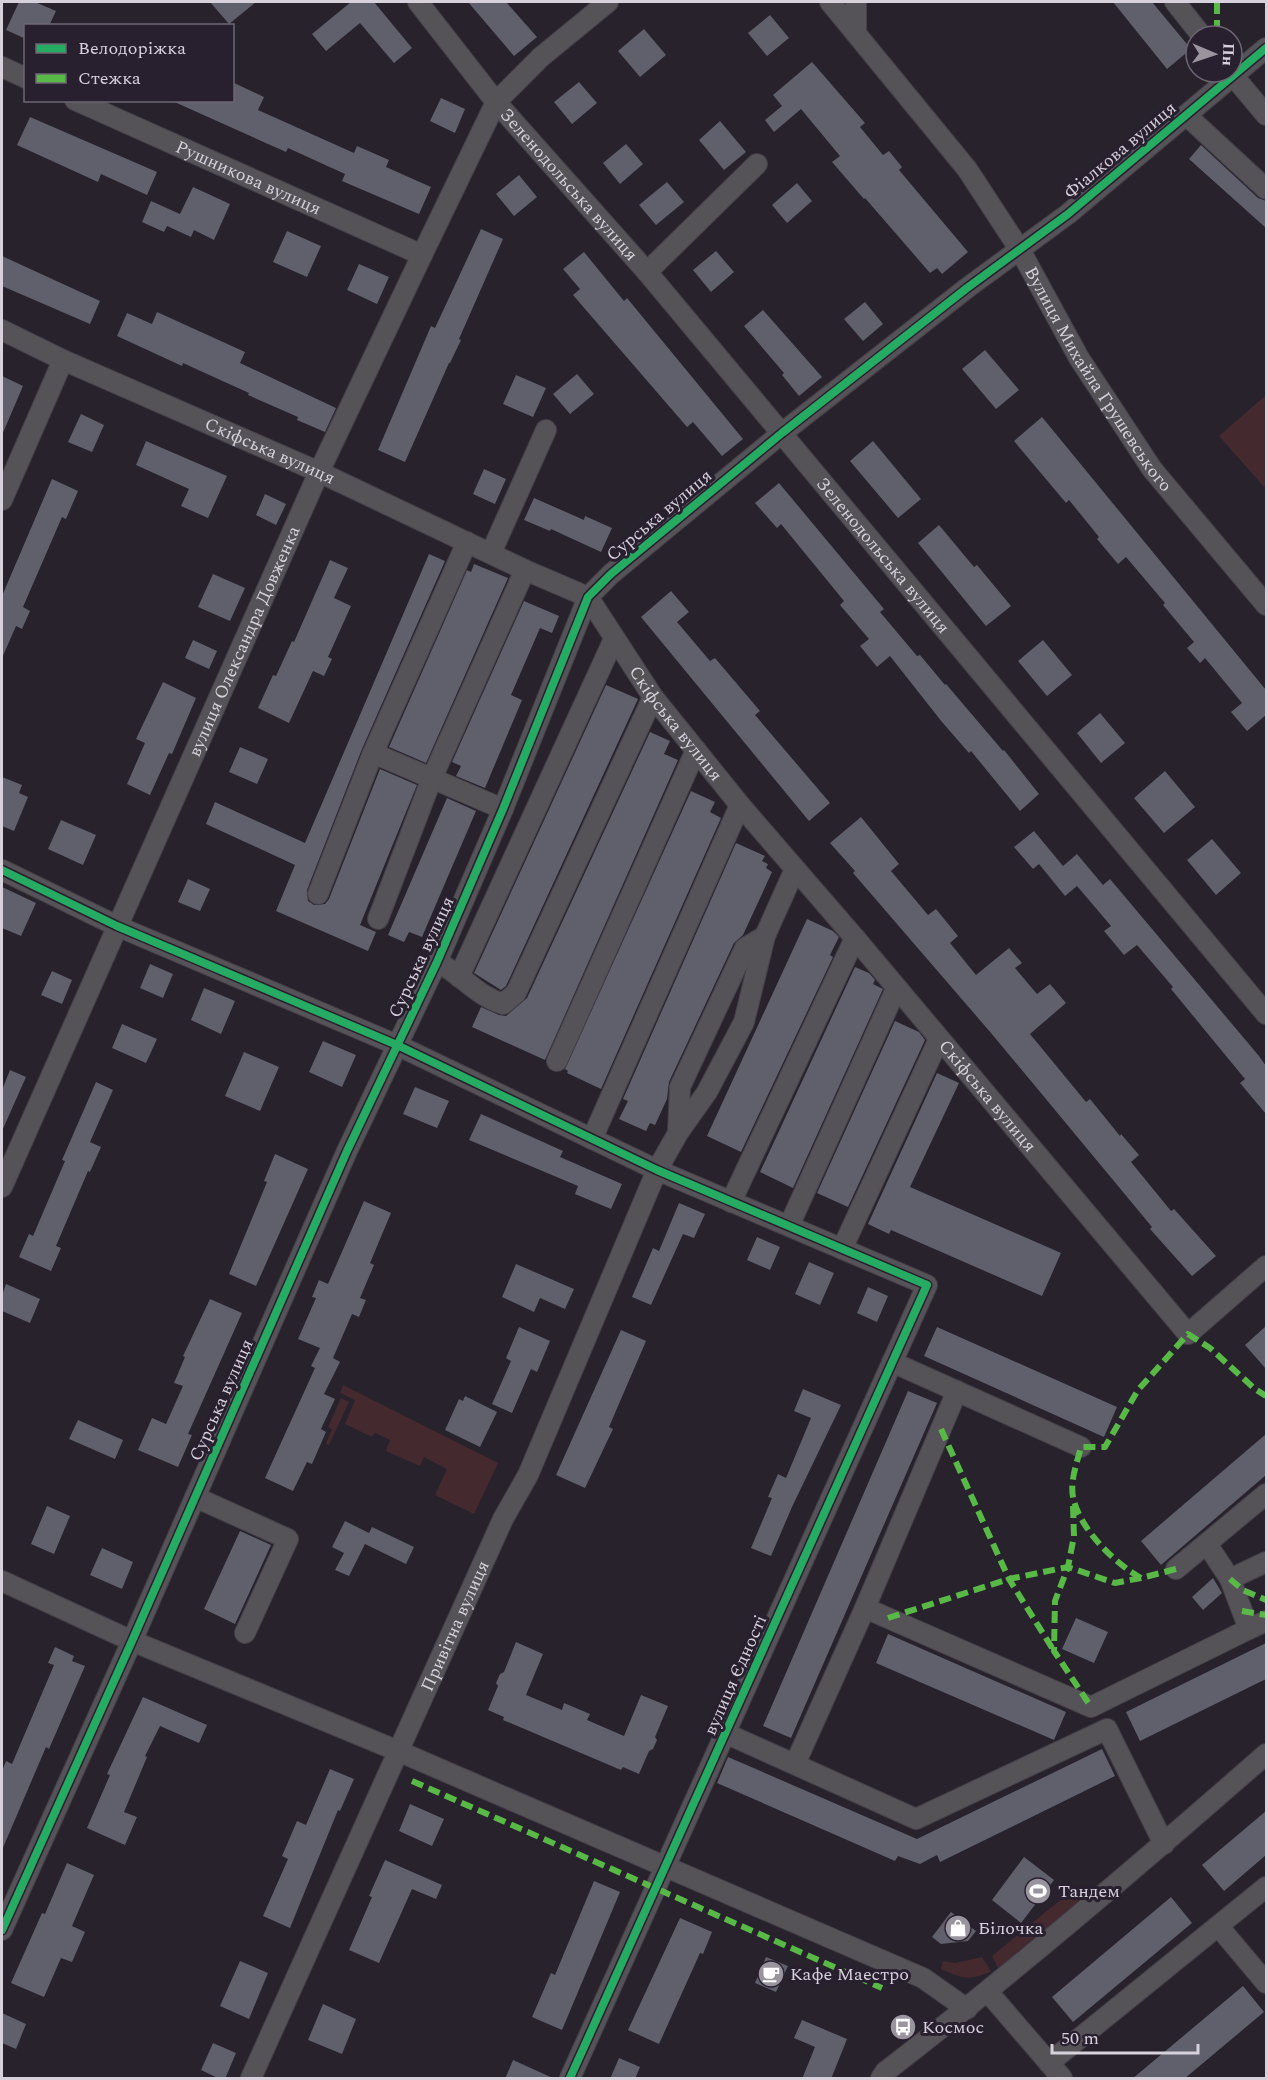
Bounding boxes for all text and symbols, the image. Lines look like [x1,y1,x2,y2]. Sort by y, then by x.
legend [24,24,234,102]
north arrow [1184,24,1244,84]
text: Велодоріжка [78,35,186,62]
text: Пн [1216,43,1240,66]
text: Стежка [78,65,141,92]
street label: Фіалкова вулиця [1058,95,1183,206]
street label: Зеленодольська вулиця [493,102,644,267]
street label: Рушникова вулиця [171,134,326,222]
street label: Вулиця Михайла Грушевського [1018,262,1179,498]
street label: Скіфська вулиця [200,411,340,492]
street label: Сурська вулиця [600,463,718,568]
street label: Зеленодольська вулиця [809,471,956,640]
street label: вулиця Олександра Довженка [181,521,308,761]
street label: Скіфська вулиця [622,660,729,787]
street label: Сурська вулиця [381,892,461,1022]
street label: Скіфська вулиця [932,1034,1043,1158]
street label: Сурська вулиця [182,1335,260,1466]
street label: Привітна вулиця [414,1556,497,1696]
street label: вулиця Єдності [697,1611,774,1740]
sports icon: Тандем [1023,1876,1053,1906]
place label: Тандем [1058,1878,1120,1905]
shop icon: Білочка [943,1913,973,1943]
place label: Білочка [978,1915,1044,1942]
cafe icon: Кафе Маестро [756,1959,786,1989]
place label: Кафе Маестро [790,1961,909,1988]
bus stop icon: Космос [888,2012,918,2042]
place label: Космос [922,2014,984,2041]
scale bar [1052,2017,1198,2055]
text: 50 m [1061,2025,1099,2052]

